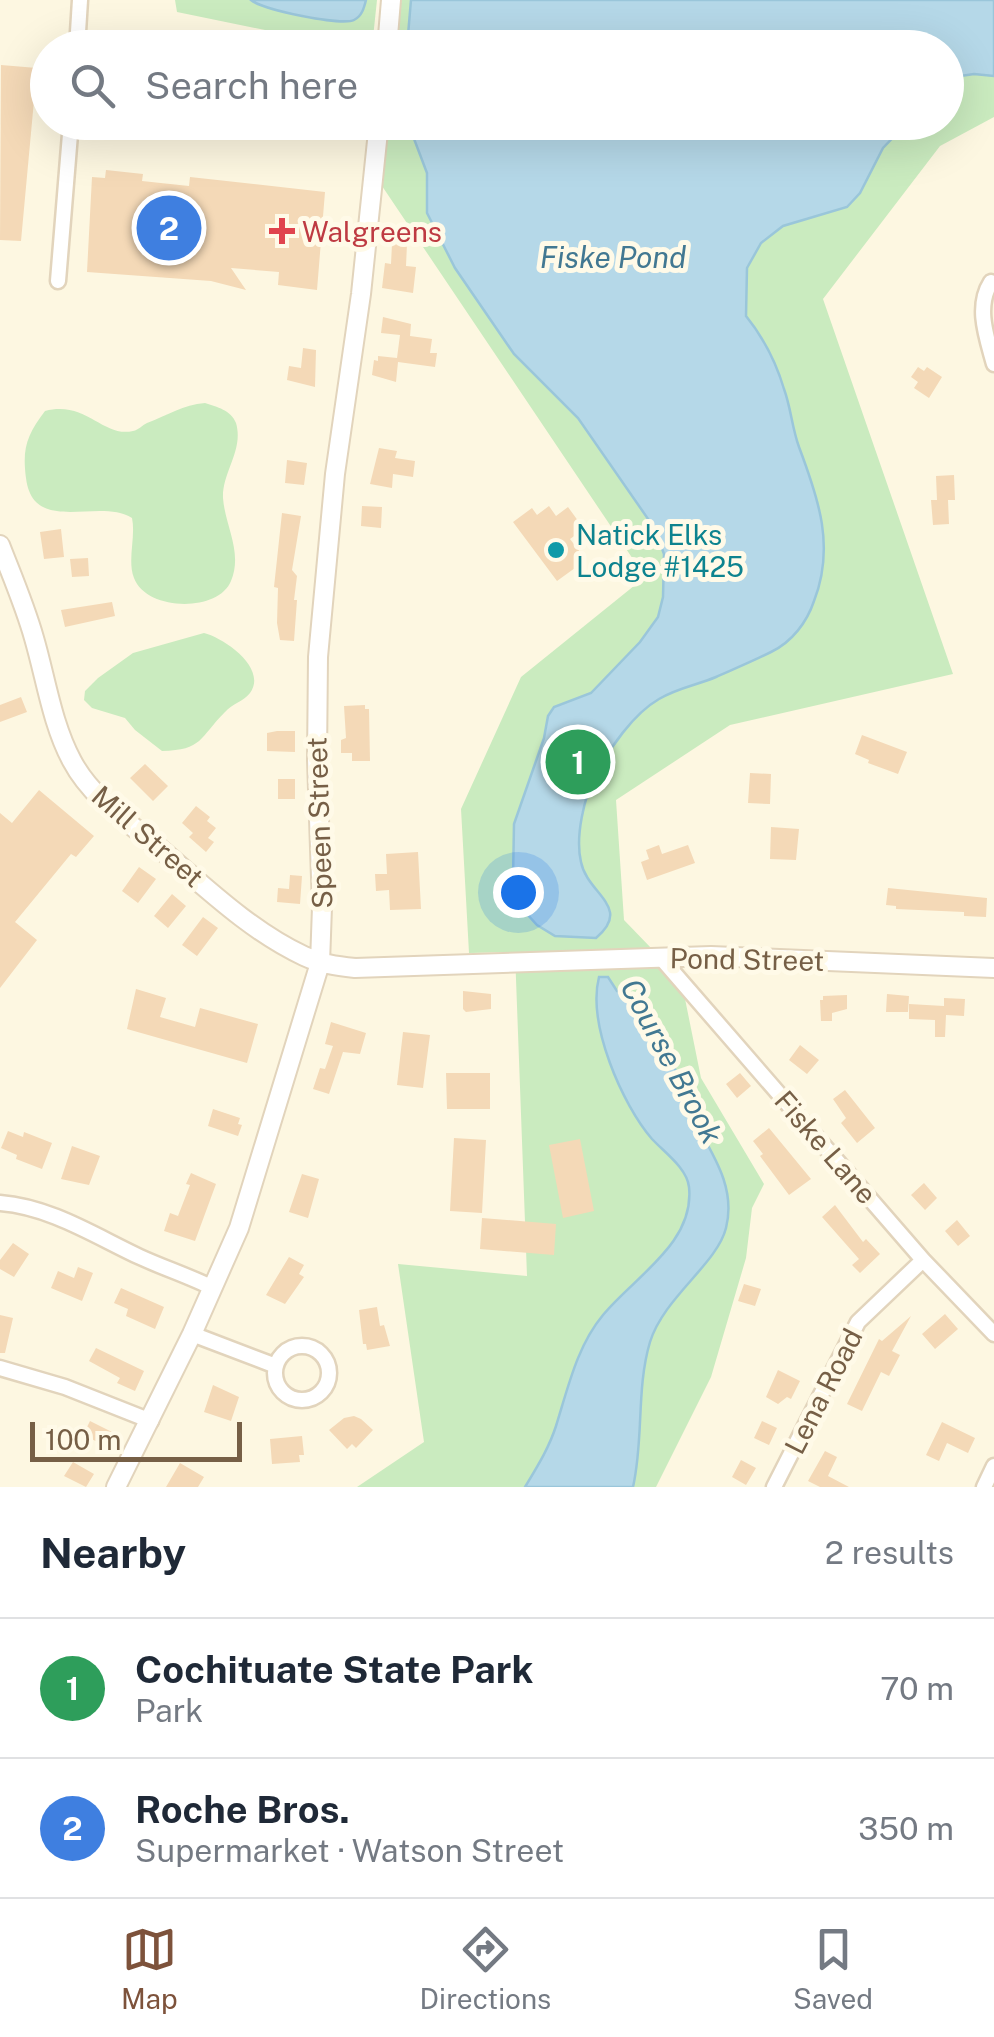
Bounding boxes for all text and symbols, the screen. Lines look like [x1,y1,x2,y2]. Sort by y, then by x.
search box [30,30,964,140]
icon: search [65,58,120,113]
text: Search here [145,63,358,108]
pin: 2 [136,190,202,266]
place label: Walgreens [302,215,442,248]
marker: Walgreens [271,220,293,242]
water label: Fiske Pond [540,239,686,275]
place label: Natick Elks Lodge #1425 [576,518,744,583]
marker: Natick Elks Lodge #1425 [545,539,567,561]
pin: 1 [546,724,610,800]
street label: Speen Street [300,737,338,909]
street label: Mill Street [85,779,211,893]
your location [493,867,544,918]
street label: Pond Street [669,941,825,977]
water label: Course Brook [613,972,731,1150]
street label: Fiske Lane [768,1084,884,1210]
street label: Lena Road [777,1323,869,1459]
scale bar [30,1417,242,1462]
text: 100 m [45,1423,122,1456]
text: Nearby [40,1528,186,1577]
text: 2 results [825,1534,954,1571]
text: Cochituate State Park [135,1647,534,1692]
text: 1 [66,1670,79,1707]
text: 70 m [880,1670,954,1707]
text: Park [135,1692,203,1729]
text: Roche Bros. [135,1787,350,1832]
text: 2 [62,1810,83,1847]
text: 350 m [858,1810,954,1847]
text: Supermarket · Watson Street [135,1832,564,1869]
tab: Map [121,1922,178,2015]
tab: Directions [420,1922,551,2015]
tab: Saved [793,1922,873,2015]

